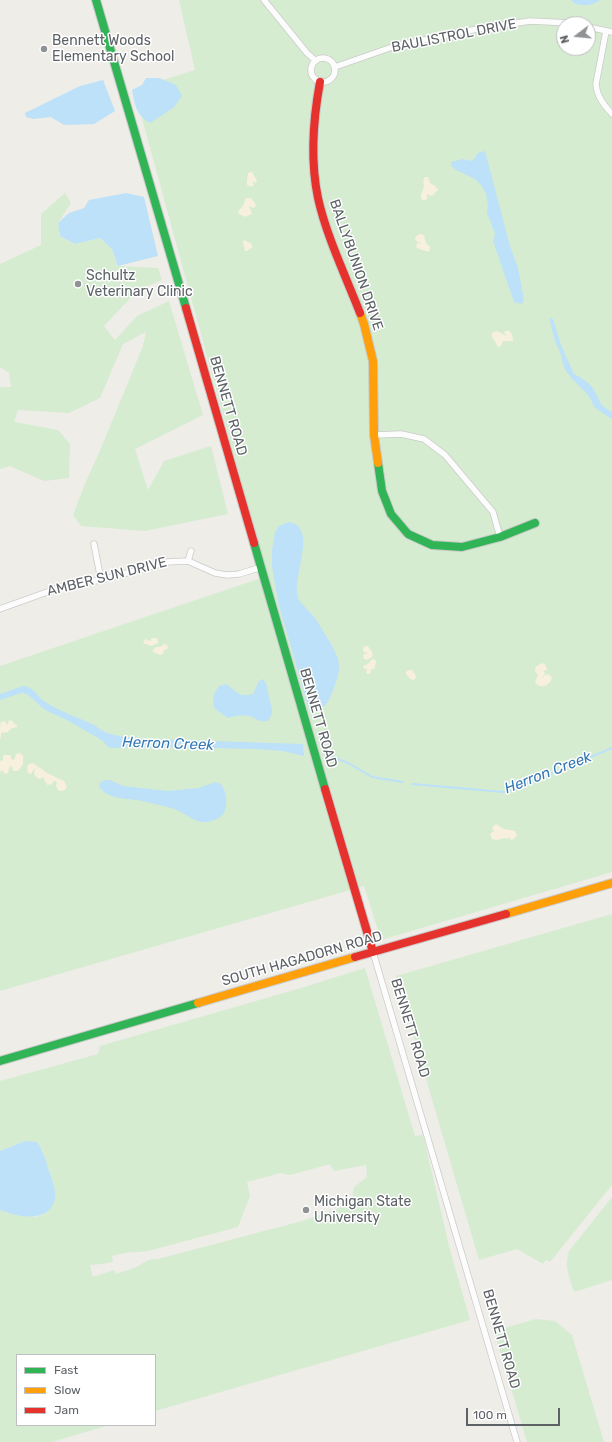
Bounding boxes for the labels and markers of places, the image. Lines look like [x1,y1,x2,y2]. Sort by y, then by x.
place label: Bennett Woods Elementary School [52,33,175,66]
marker: Bennett Woods Elementary School [39,44,49,54]
place label: Schultz Veterinary Clinic [86,268,193,300]
marker: Schultz Veterinary Clinic [73,279,83,289]
place label: Michigan State University [314,1194,411,1226]
marker: Michigan State University [301,1205,311,1215]

